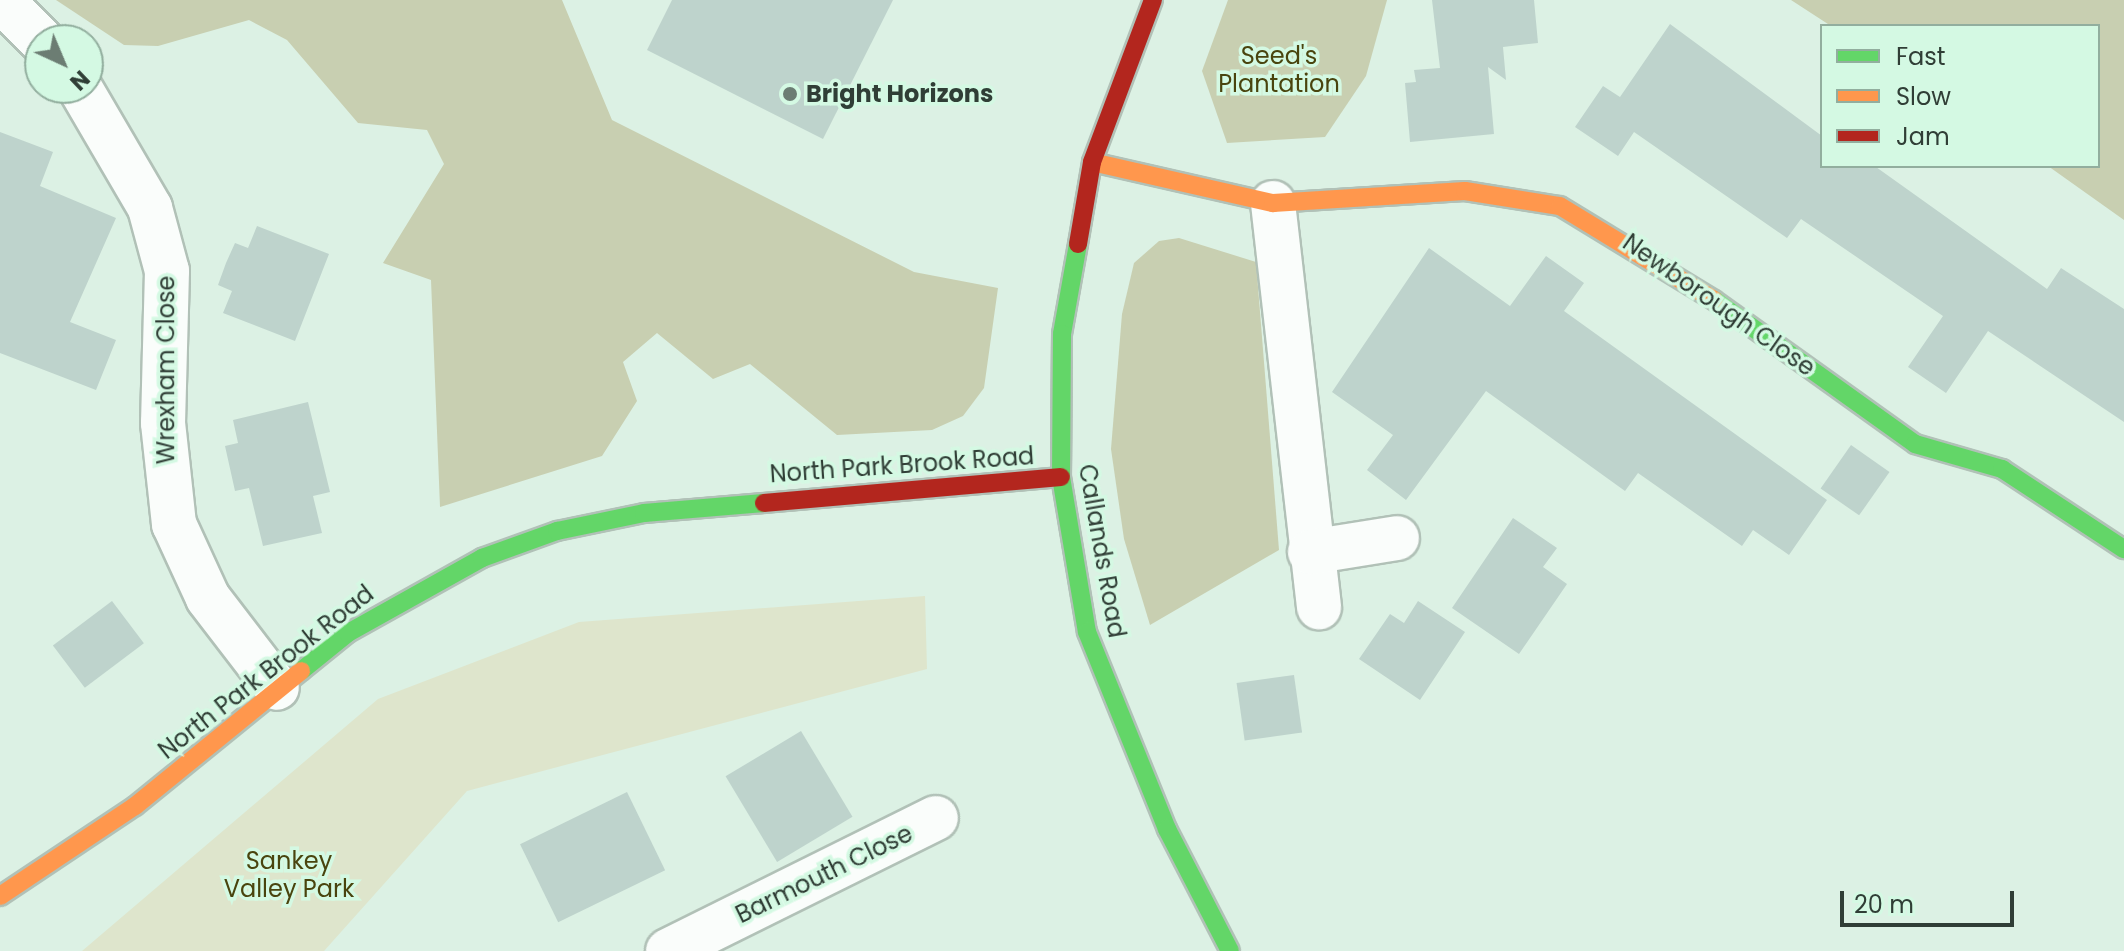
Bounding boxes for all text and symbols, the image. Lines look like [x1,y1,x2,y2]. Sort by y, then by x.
north arrow [24,24,104,104]
legend [1820,24,2100,168]
text: Fast [1896,40,1946,73]
park label: Seed's Plantation [1218,42,1340,98]
text: N [63,63,96,97]
place label: Bright Horizons [806,80,993,108]
text: Slow [1896,80,1951,113]
marker: Bright Horizons [781,85,799,103]
text: Jam [1896,120,1950,153]
street label: Newborough Close [1617,228,1821,382]
street label: Wrexham Close [152,276,180,464]
street label: North Park Brook Road [769,441,1035,489]
street label: Callands Road [1073,462,1131,640]
street label: North Park Brook Road [153,579,379,765]
street label: Barmouth Close [731,819,917,929]
park label: Sankey Valley Park [224,847,354,903]
scale bar [1844,875,2018,925]
text: 20 m [1854,888,1914,921]

